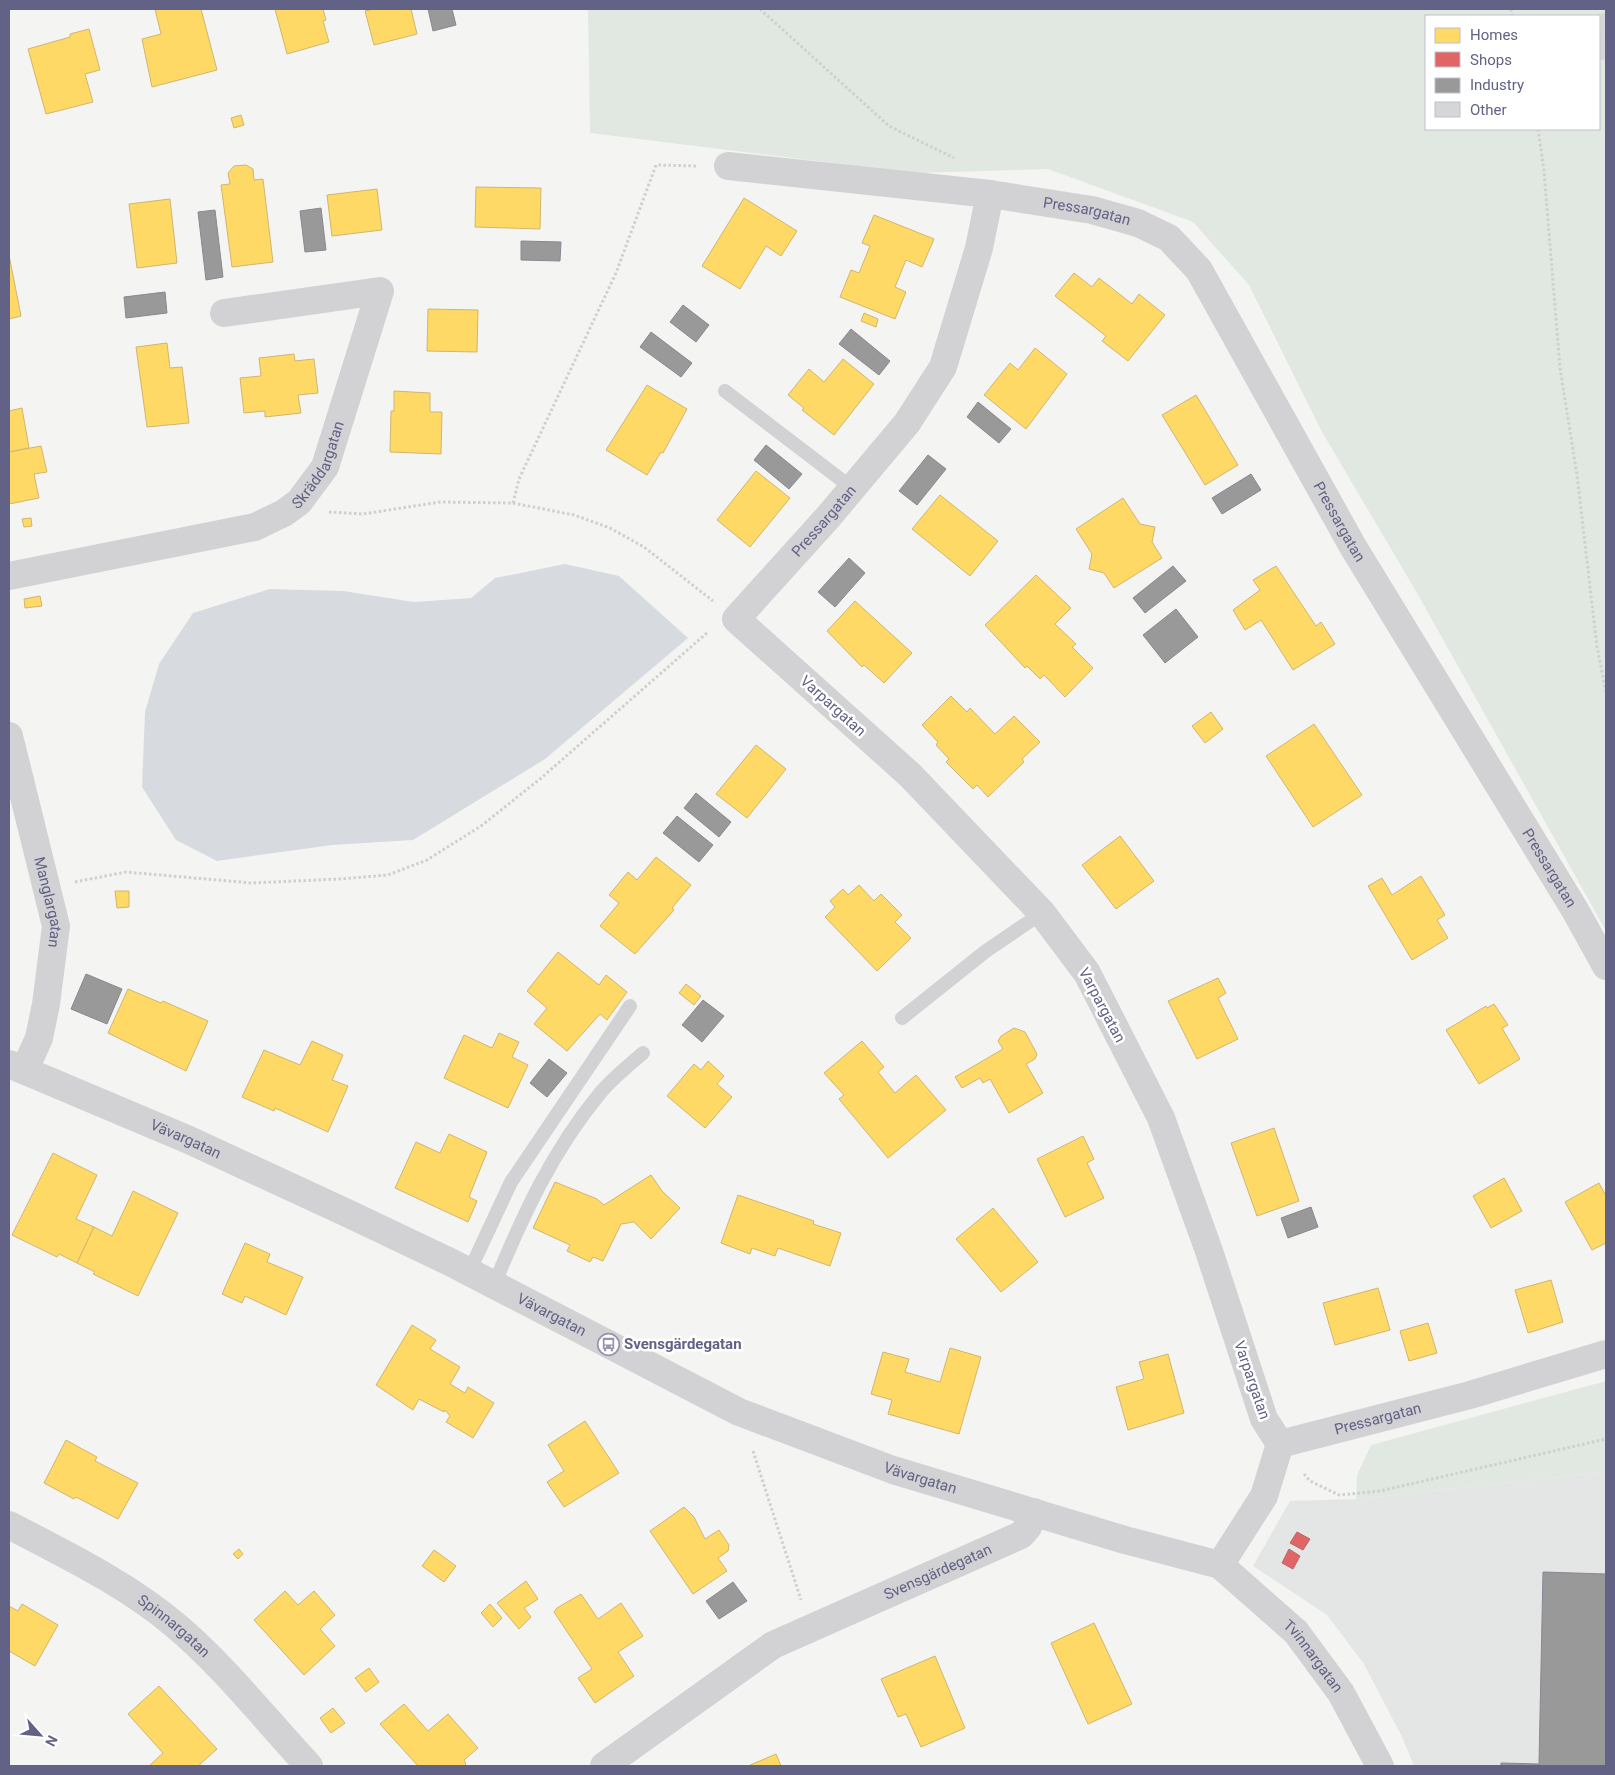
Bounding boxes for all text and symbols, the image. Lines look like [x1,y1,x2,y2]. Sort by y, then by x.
legend [1425,15,1600,130]
text: Homes [1470,26,1518,44]
text: Shops [1470,51,1512,69]
text: Industry [1470,76,1524,94]
text: Other [1470,101,1507,119]
street label: Pressargatan [1042,193,1133,229]
street label: Skräddargatan [289,419,348,513]
street label: Pressargatan [1310,479,1369,565]
street label: Pressargatan [788,482,860,560]
street label: Varpargatan [797,672,869,740]
street label: Pressargatan [1518,825,1580,911]
street label: Manglargatan [30,855,65,949]
street label: Varpargatan [1075,965,1129,1045]
street label: Vävargatan [148,1116,224,1163]
street label: Vävargatan [514,1289,589,1340]
bus stop icon: Svensgärdegatan [596,1332,620,1356]
place label: Svensgärdegatan [624,1335,742,1353]
street label: Varpargatan [1230,1338,1274,1422]
street label: Pressargatan [1332,1399,1423,1439]
street label: Vävargatan [881,1458,959,1498]
street label: Svensgärdegatan [881,1540,994,1604]
street label: Spinnargatan [134,1591,214,1661]
street label: Tvinnargatan [1279,1616,1347,1696]
north arrow [15,1710,65,1760]
text: N [42,1733,61,1749]

